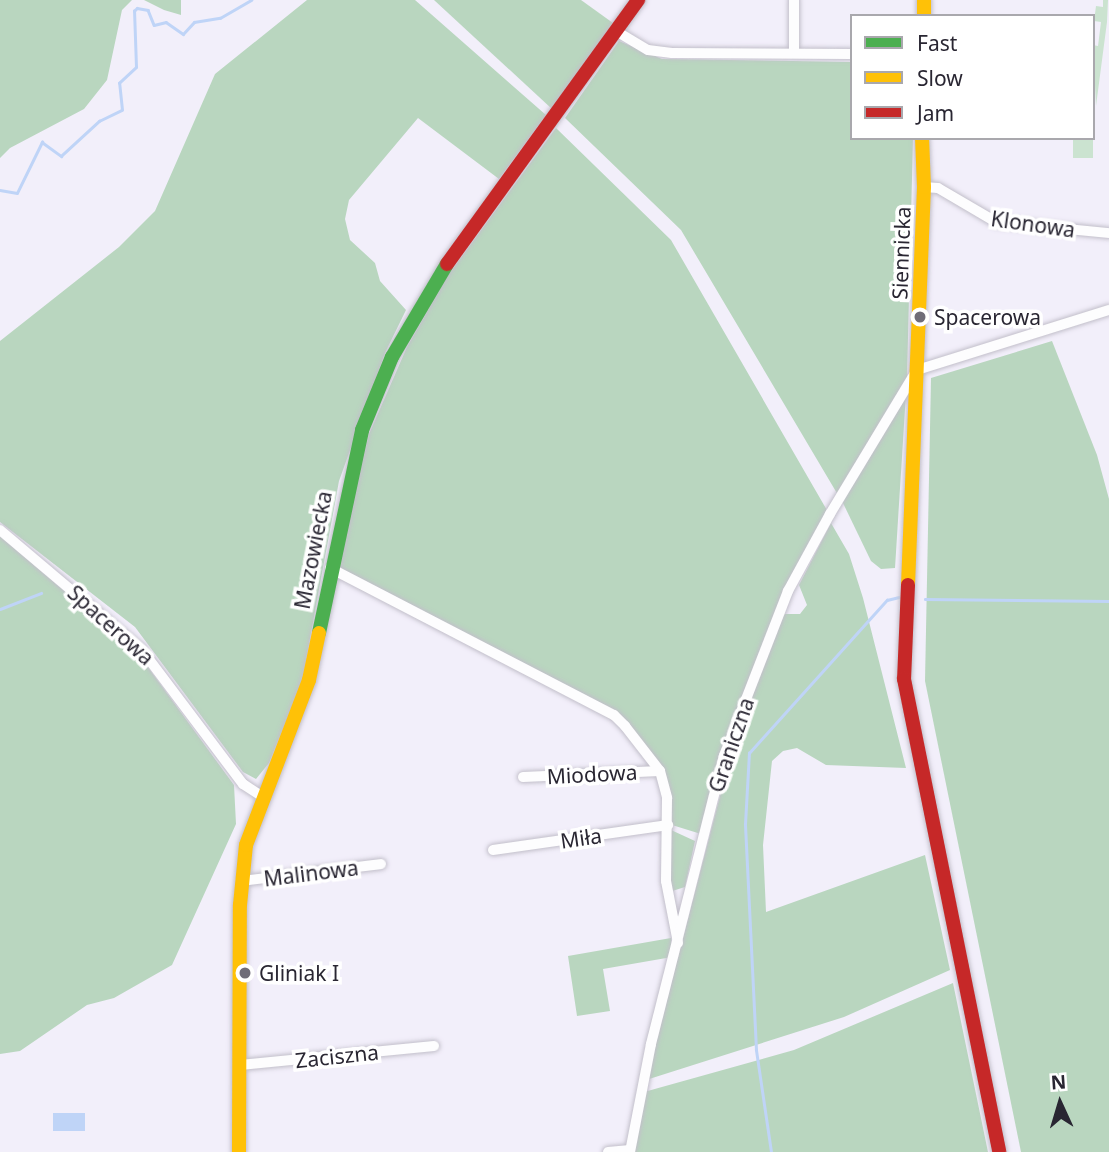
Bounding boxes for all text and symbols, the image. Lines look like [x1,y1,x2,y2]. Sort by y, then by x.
legend [850,14,1095,140]
text: Fast [917,29,957,57]
text: Slow [917,64,963,92]
text: Jam [917,99,954,127]
street label: Siennicka [887,206,915,300]
street label: Klonowa [989,206,1077,242]
place label: Spacerowa [934,304,1041,330]
marker: Spacerowa [912,309,928,325]
street label: Mazowiecka [289,489,337,611]
street label: Spacerowa [63,580,159,670]
street label: Graniczna [703,694,759,796]
street label: Miodowa [546,759,638,789]
street label: Miła [559,823,603,853]
street label: Malinowa [262,855,360,891]
place label: Gliniak I [259,960,339,986]
marker: Gliniak I [237,965,253,981]
street label: Zaciszna [294,1039,380,1073]
north arrow [1025,1068,1095,1138]
text: N [1050,1069,1067,1096]

